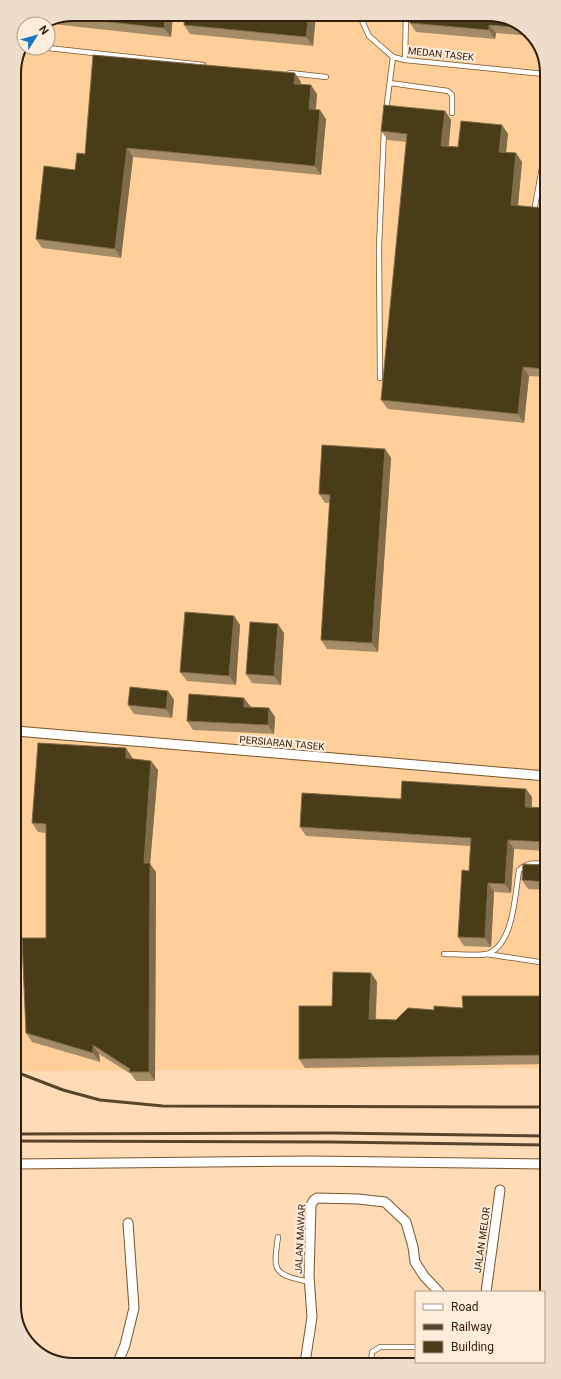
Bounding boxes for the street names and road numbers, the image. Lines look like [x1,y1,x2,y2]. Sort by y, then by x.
street label: MEDAN TASEK [407,45,476,63]
street label: PERSIARAN TASEK [239,734,326,752]
street label: JALAN MAWAR [293,1204,307,1274]
street label: JALAN MELOR [472,1207,492,1273]

